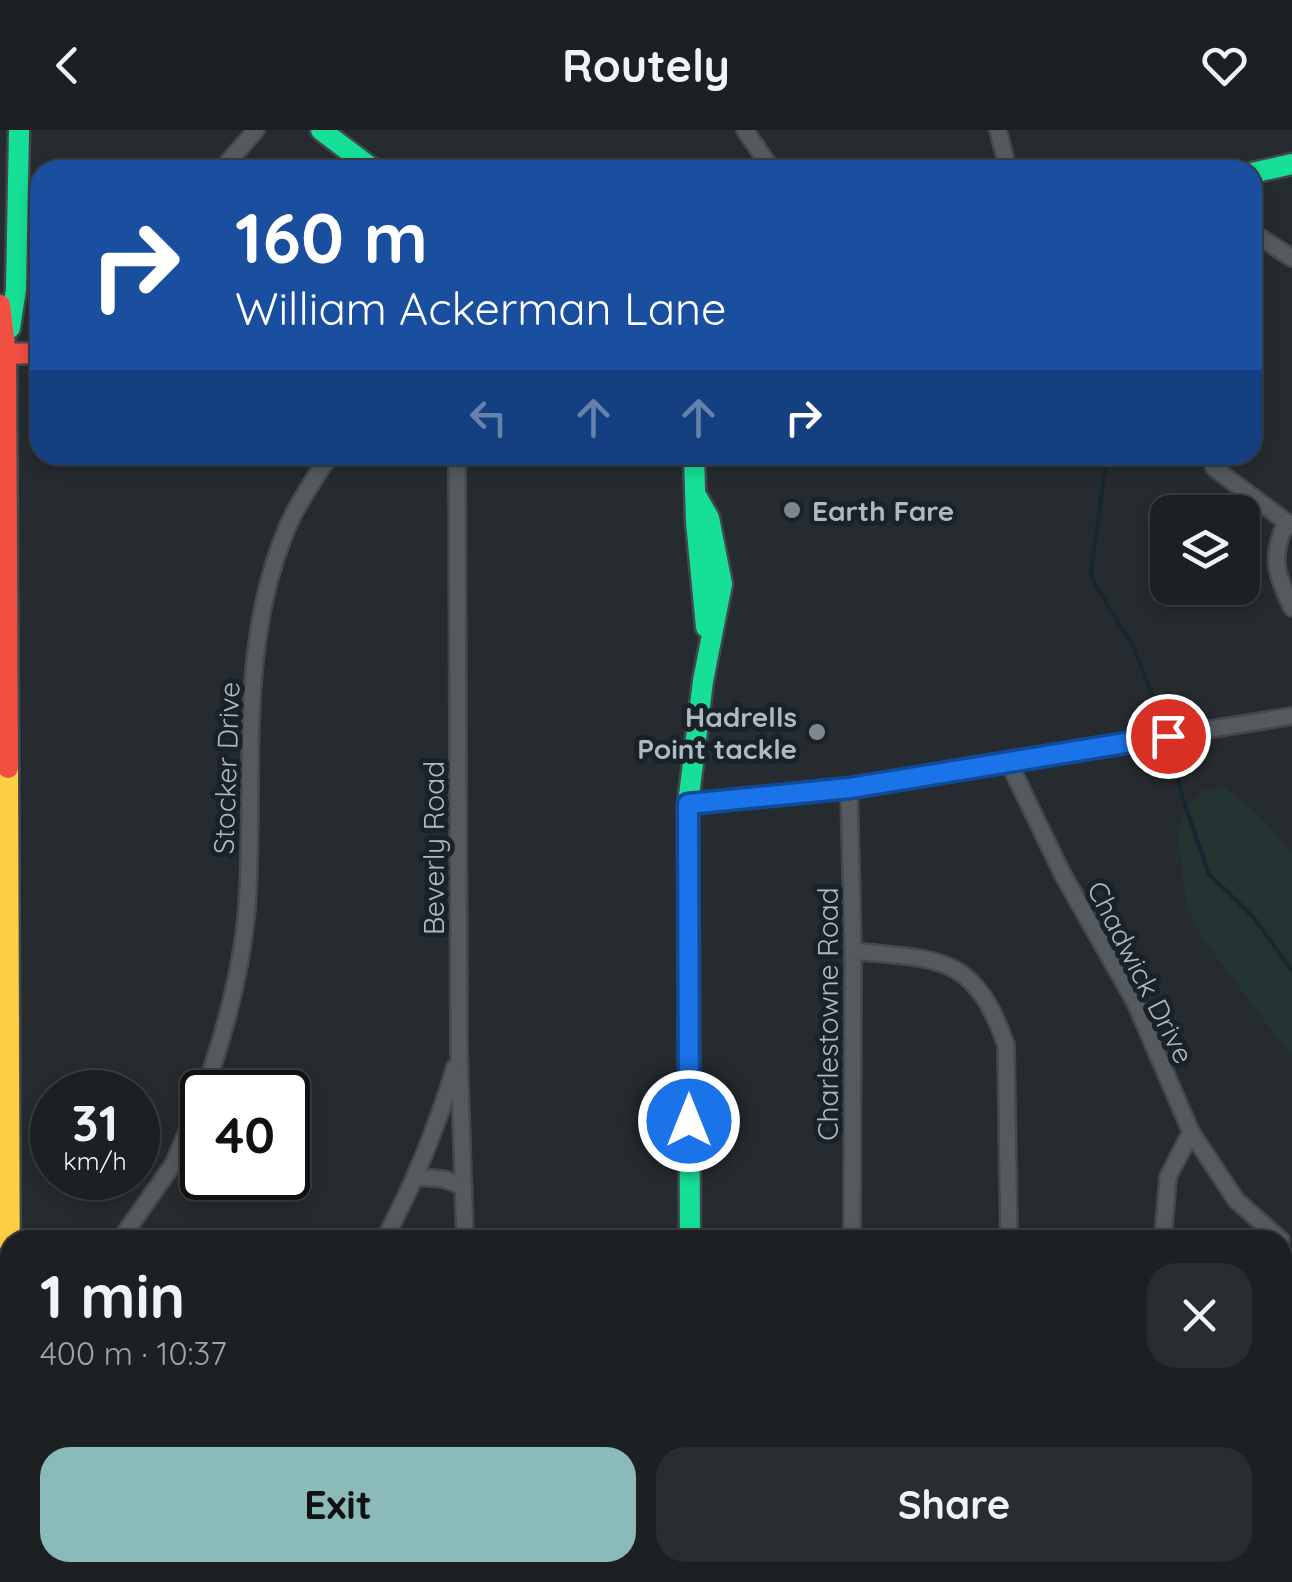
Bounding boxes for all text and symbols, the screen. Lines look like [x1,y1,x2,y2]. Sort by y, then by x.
text: Routely [562,37,730,93]
icon: back [40,38,95,93]
icon: heart [1197,38,1252,93]
text: 160 m [235,193,428,281]
icon: right [70,200,200,330]
text: William Ackerman Lane [235,280,727,336]
icon: left [461,390,516,445]
icon: ahead [566,390,621,445]
icon: ahead [671,390,726,445]
icon: right [776,390,831,445]
place label: Earth Fare [812,493,954,528]
map controls [1150,495,1260,605]
button: layers [1150,495,1260,605]
marker: Earth Fare [781,499,803,521]
street label: Stocker Drive [206,681,246,855]
pin [1126,694,1211,779]
place label: Hadrells Point tackle [637,699,797,766]
icon: arrive [1141,709,1196,764]
marker: Hadrells Point tackle [806,721,828,743]
street label: Beverly Road [416,761,451,935]
street label: Chadwick Drive [1080,875,1202,1069]
street label: Charlestowne Road [810,887,845,1141]
position arrow [637,1069,741,1173]
speed limit sign: 40 [180,1070,310,1200]
text: 31 [72,1091,118,1154]
text: km/h [63,1145,127,1176]
text: 1 min [40,1258,185,1333]
button: close [1147,1263,1252,1368]
text: 400 m · 10:37 [40,1333,227,1373]
button: Exit [40,1447,636,1562]
button: Share [656,1447,1252,1562]

